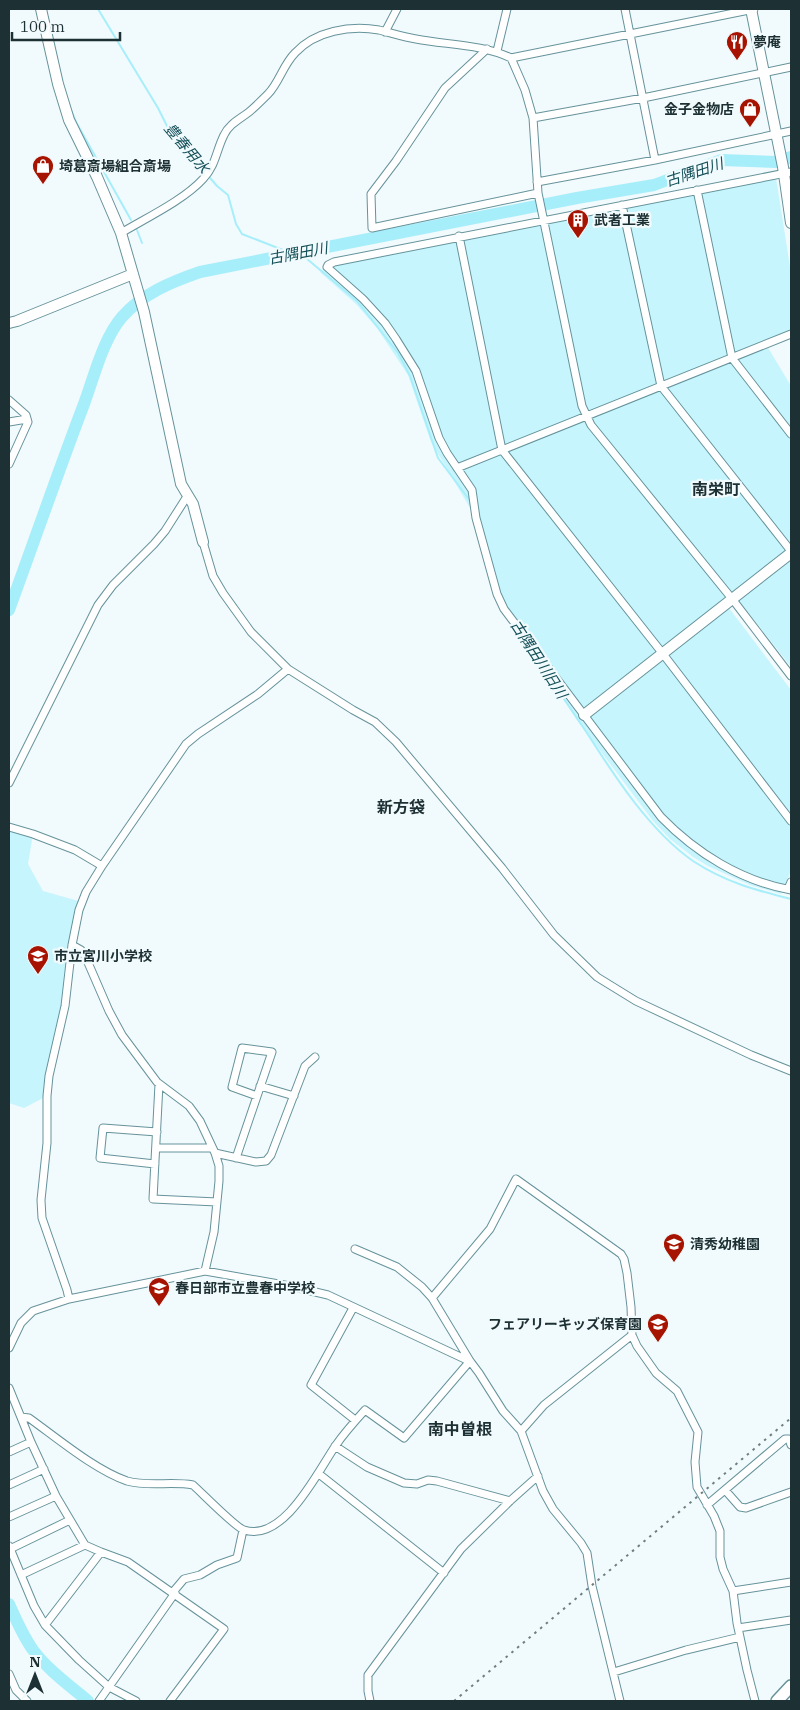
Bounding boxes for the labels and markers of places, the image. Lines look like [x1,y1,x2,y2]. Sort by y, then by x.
restaurant icon: 夢庵 [725,30,749,61]
place label: 夢庵 [753,33,781,51]
shop icon: 金子金物店 [738,97,762,128]
place label: 金子金物店 [664,100,734,118]
shop icon: 埼葛斎場組合斎場 [31,154,55,185]
place label: 埼葛斎場組合斎場 [59,157,171,175]
building icon: 武者工業 [566,208,590,239]
place label: 武者工業 [594,211,650,229]
school or university icon: 市立宮川小学校 [26,944,50,975]
place label: 市立宮川小学校 [54,947,152,965]
school or university icon: 清秀幼稚園 [662,1232,686,1263]
place label: 清秀幼稚園 [690,1235,760,1253]
school or university icon: 春日部市立豊春中学校 [147,1276,171,1307]
place label: 春日部市立豊春中学校 [175,1279,315,1297]
school or university icon: フェアリーキッズ保育園 [646,1312,670,1343]
place label: フェアリーキッズ保育園 [488,1315,642,1333]

